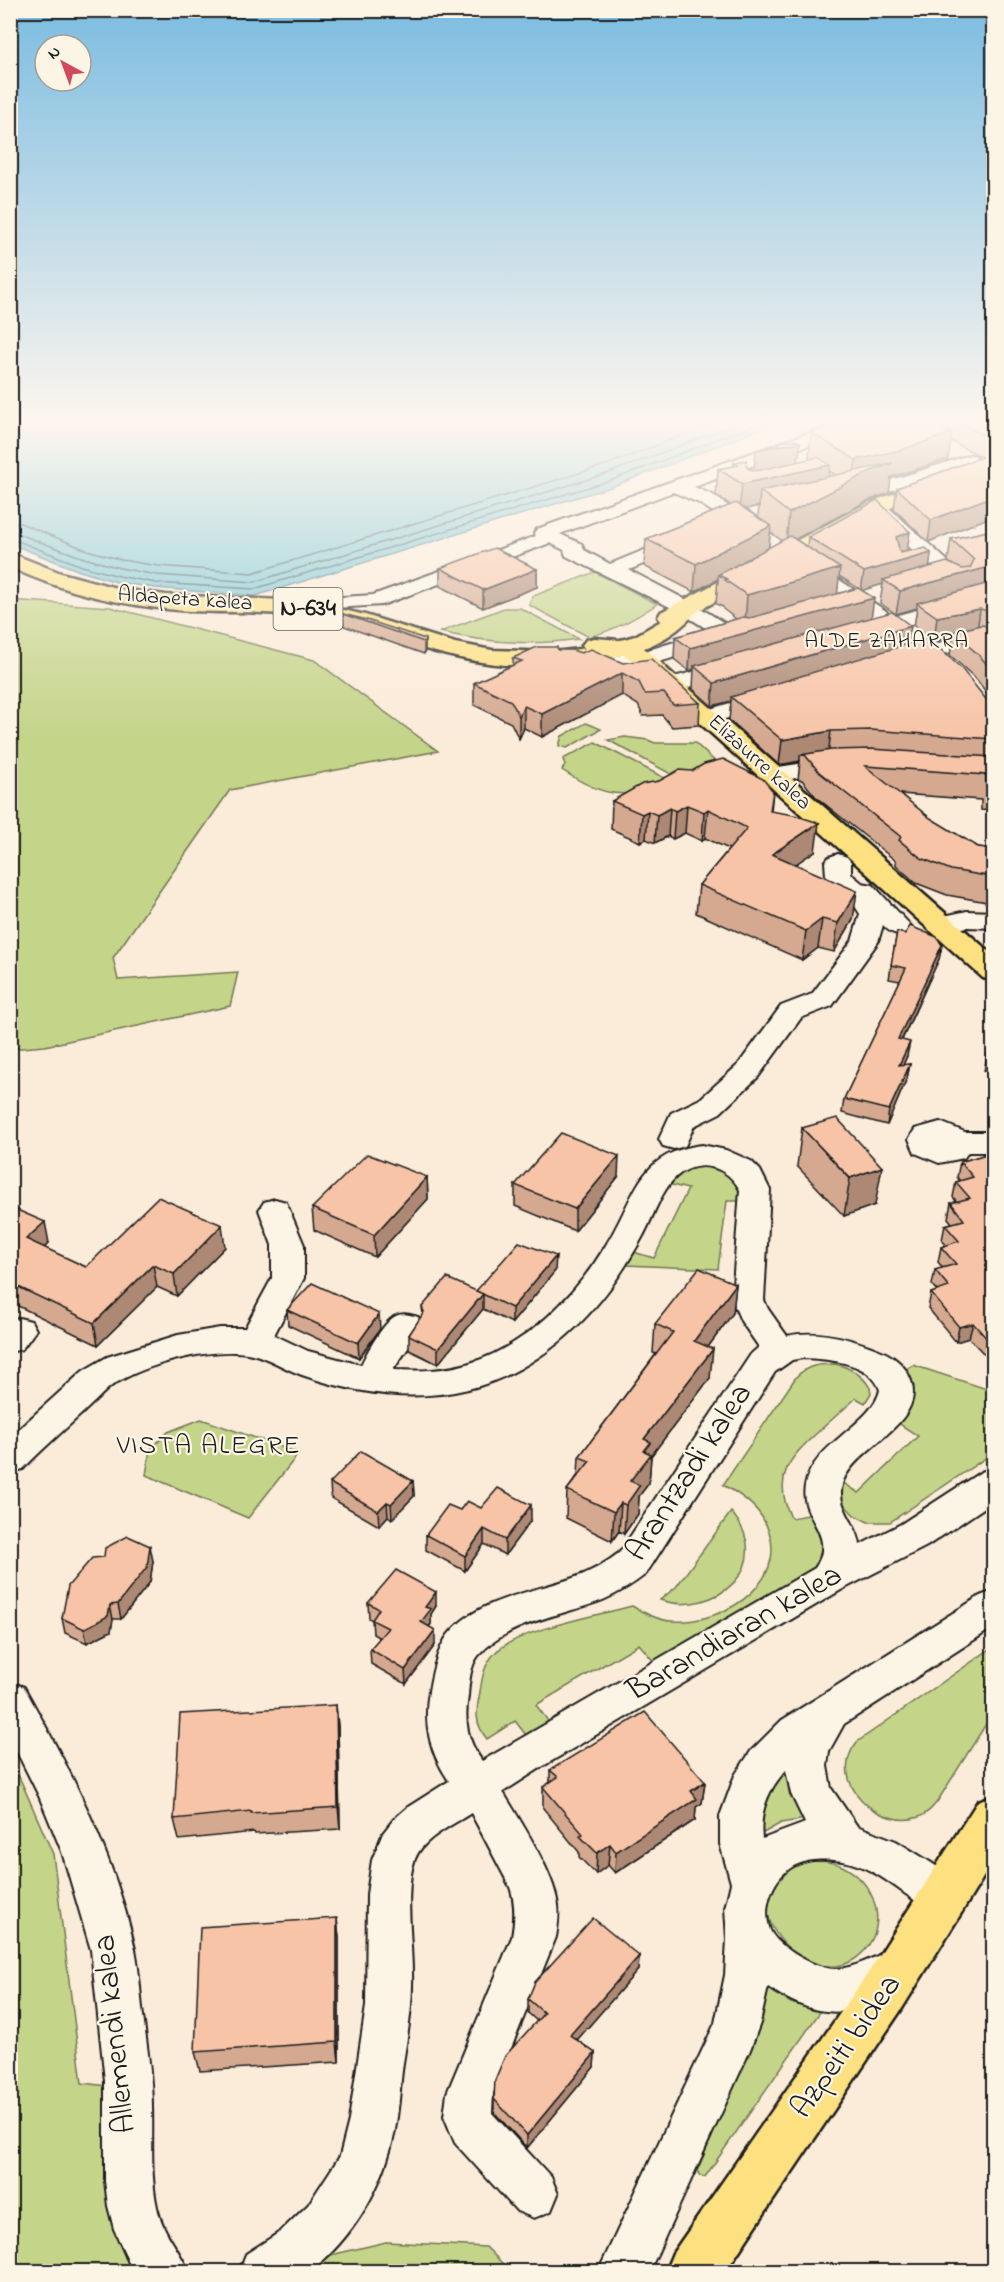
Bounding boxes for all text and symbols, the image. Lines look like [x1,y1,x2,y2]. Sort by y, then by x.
north arrow [33,33,93,93]
text: N [43,40,67,66]
street label: Aldapeta kalea [117,579,253,621]
road number: N-634 [274,588,342,630]
district label: ALDE ZAHARRA [805,626,969,658]
street label: Elizaurre kalea [700,707,818,819]
street label: Arantzadi kalea [615,1375,765,1571]
district label: VISTA ALEGRE [116,1427,301,1466]
street label: Barandiaran kalea [618,1553,852,1715]
street label: Allemendi kalea [82,1932,150,2136]
street label: Azpeiti bidea [780,1965,914,2129]

